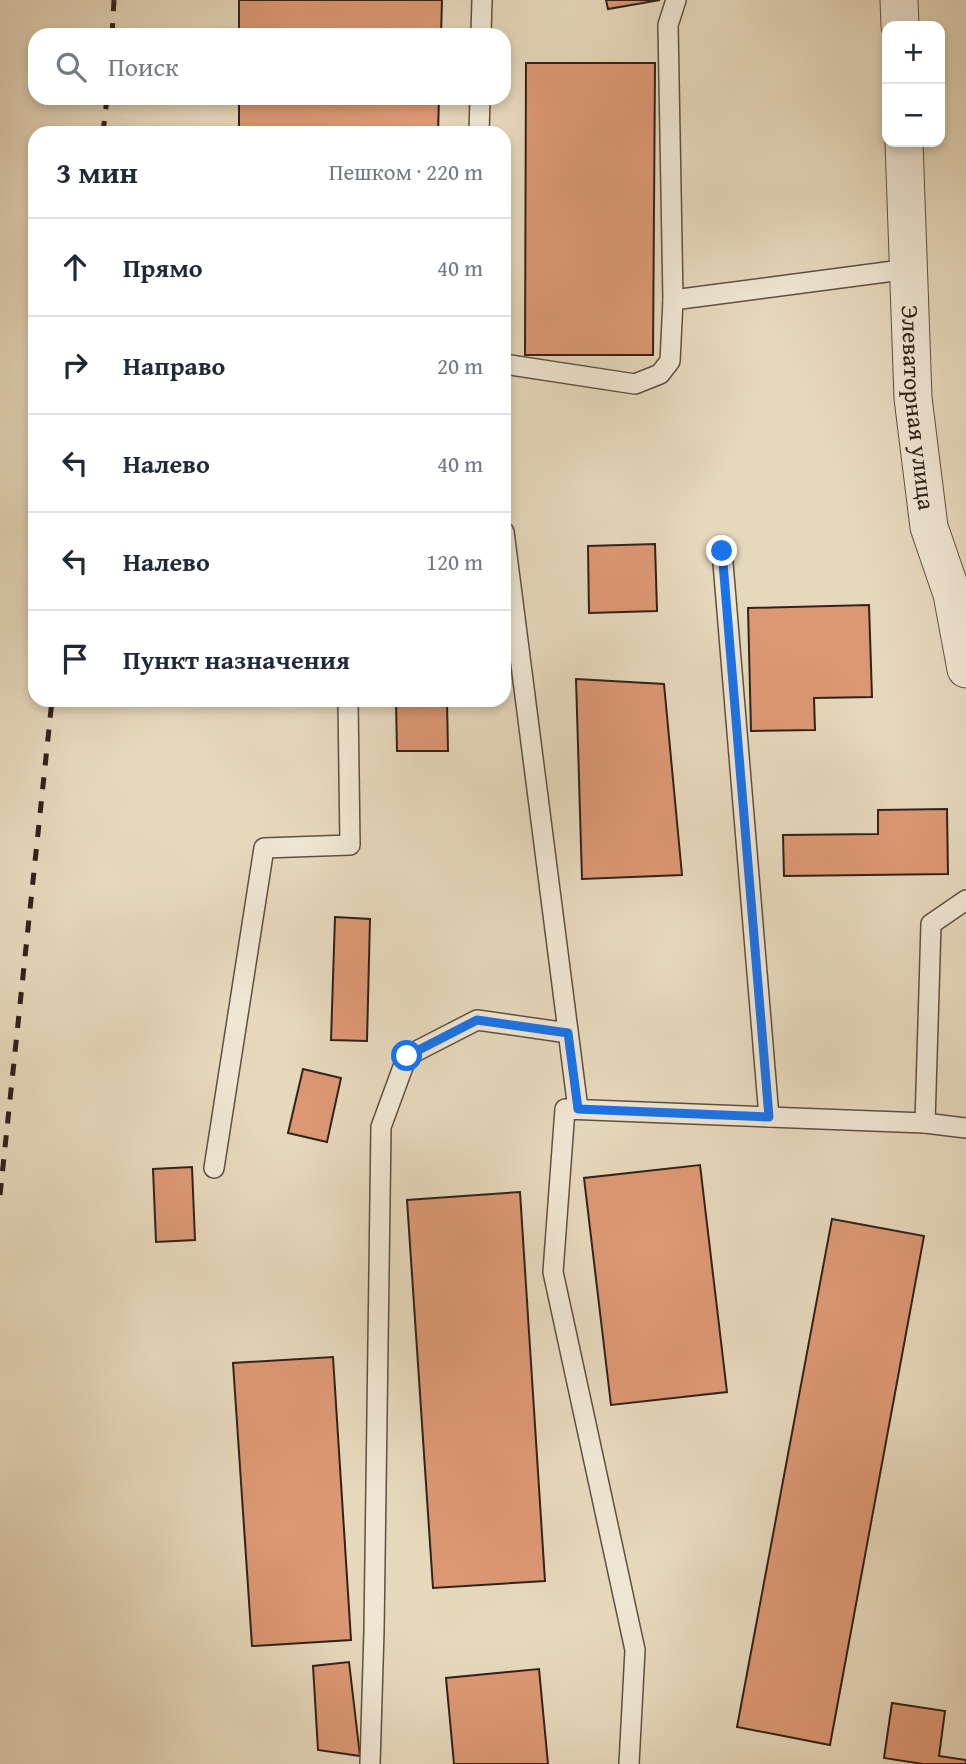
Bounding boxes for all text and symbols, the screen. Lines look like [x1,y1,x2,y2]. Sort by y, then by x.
map controls [882,21,945,147]
button: + [882,21,945,84]
search box [28,28,511,105]
text: Поиск [108,47,179,86]
icon: search [52,48,90,86]
button: − [882,84,945,147]
text: 3 мин [56,150,138,194]
text: Пешком · 220 m [329,155,483,188]
icon: ahead [56,248,94,286]
text: Прямо [123,248,203,287]
text: 40 m [437,251,483,284]
street label: Элеваторная улица [893,304,945,513]
icon: right [56,346,94,384]
text: Направо [123,346,225,385]
text: 20 m [437,349,483,382]
icon: left [56,444,94,482]
text: Налево [123,444,210,483]
text: 40 m [437,447,483,480]
route end [706,535,737,566]
icon: left [56,542,94,580]
text: Налево [123,542,210,581]
text: 120 m [426,545,483,578]
icon: arrive [56,640,94,678]
text: Пункт назначения [123,640,350,679]
route start [391,1040,422,1071]

